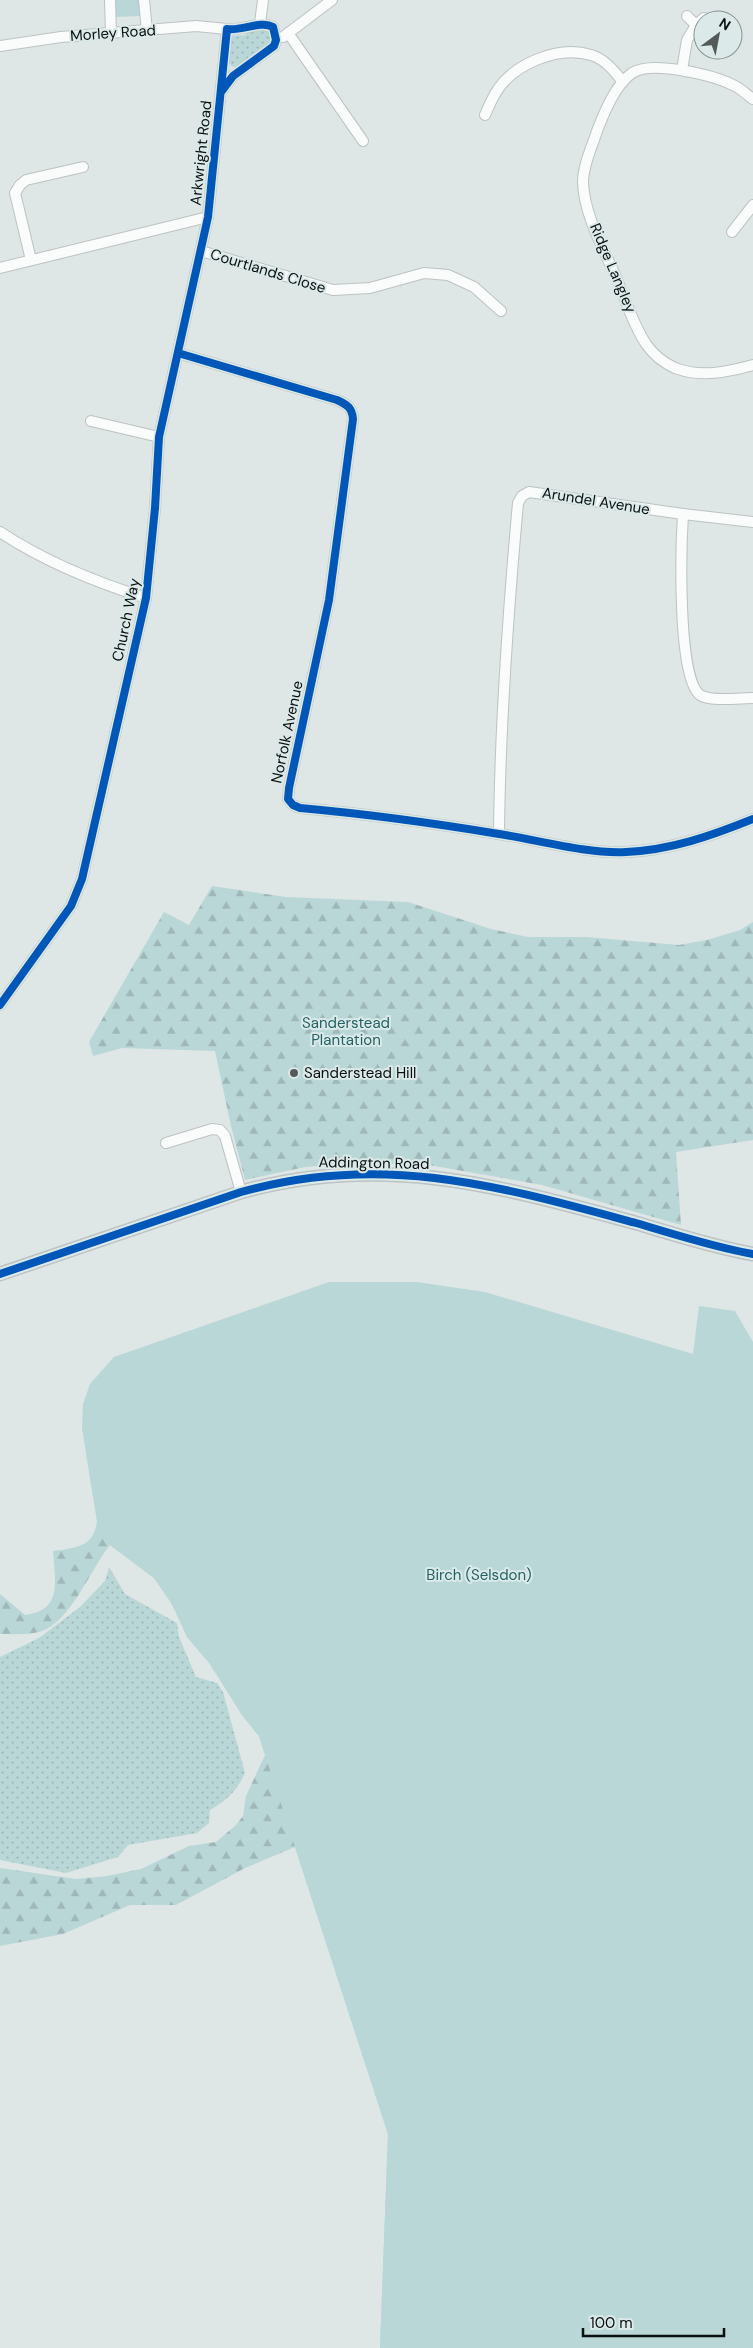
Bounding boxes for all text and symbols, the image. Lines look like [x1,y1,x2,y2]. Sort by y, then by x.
north arrow [693,10,743,60]
text: N [716,14,734,34]
street label: Morley Road [69,20,157,46]
street label: Arkwright Road [186,100,216,206]
street label: Ridge Langley [585,220,641,316]
street label: Courtlands Close [208,244,328,298]
street label: Arundel Avenue [541,483,651,519]
street label: Church Way [107,576,145,663]
street label: Norfolk Avenue [266,679,308,785]
park label: Sanderstead Plantation [302,1013,390,1050]
place label: Sanderstead Hill [304,1063,416,1083]
marker: Sanderstead Hill [288,1067,300,1079]
street label: Addington Road [318,1152,430,1174]
park label: Birch (Selsdon) [426,1565,532,1585]
scale bar [583,2306,724,2338]
text: 100 m [590,2313,633,2333]

